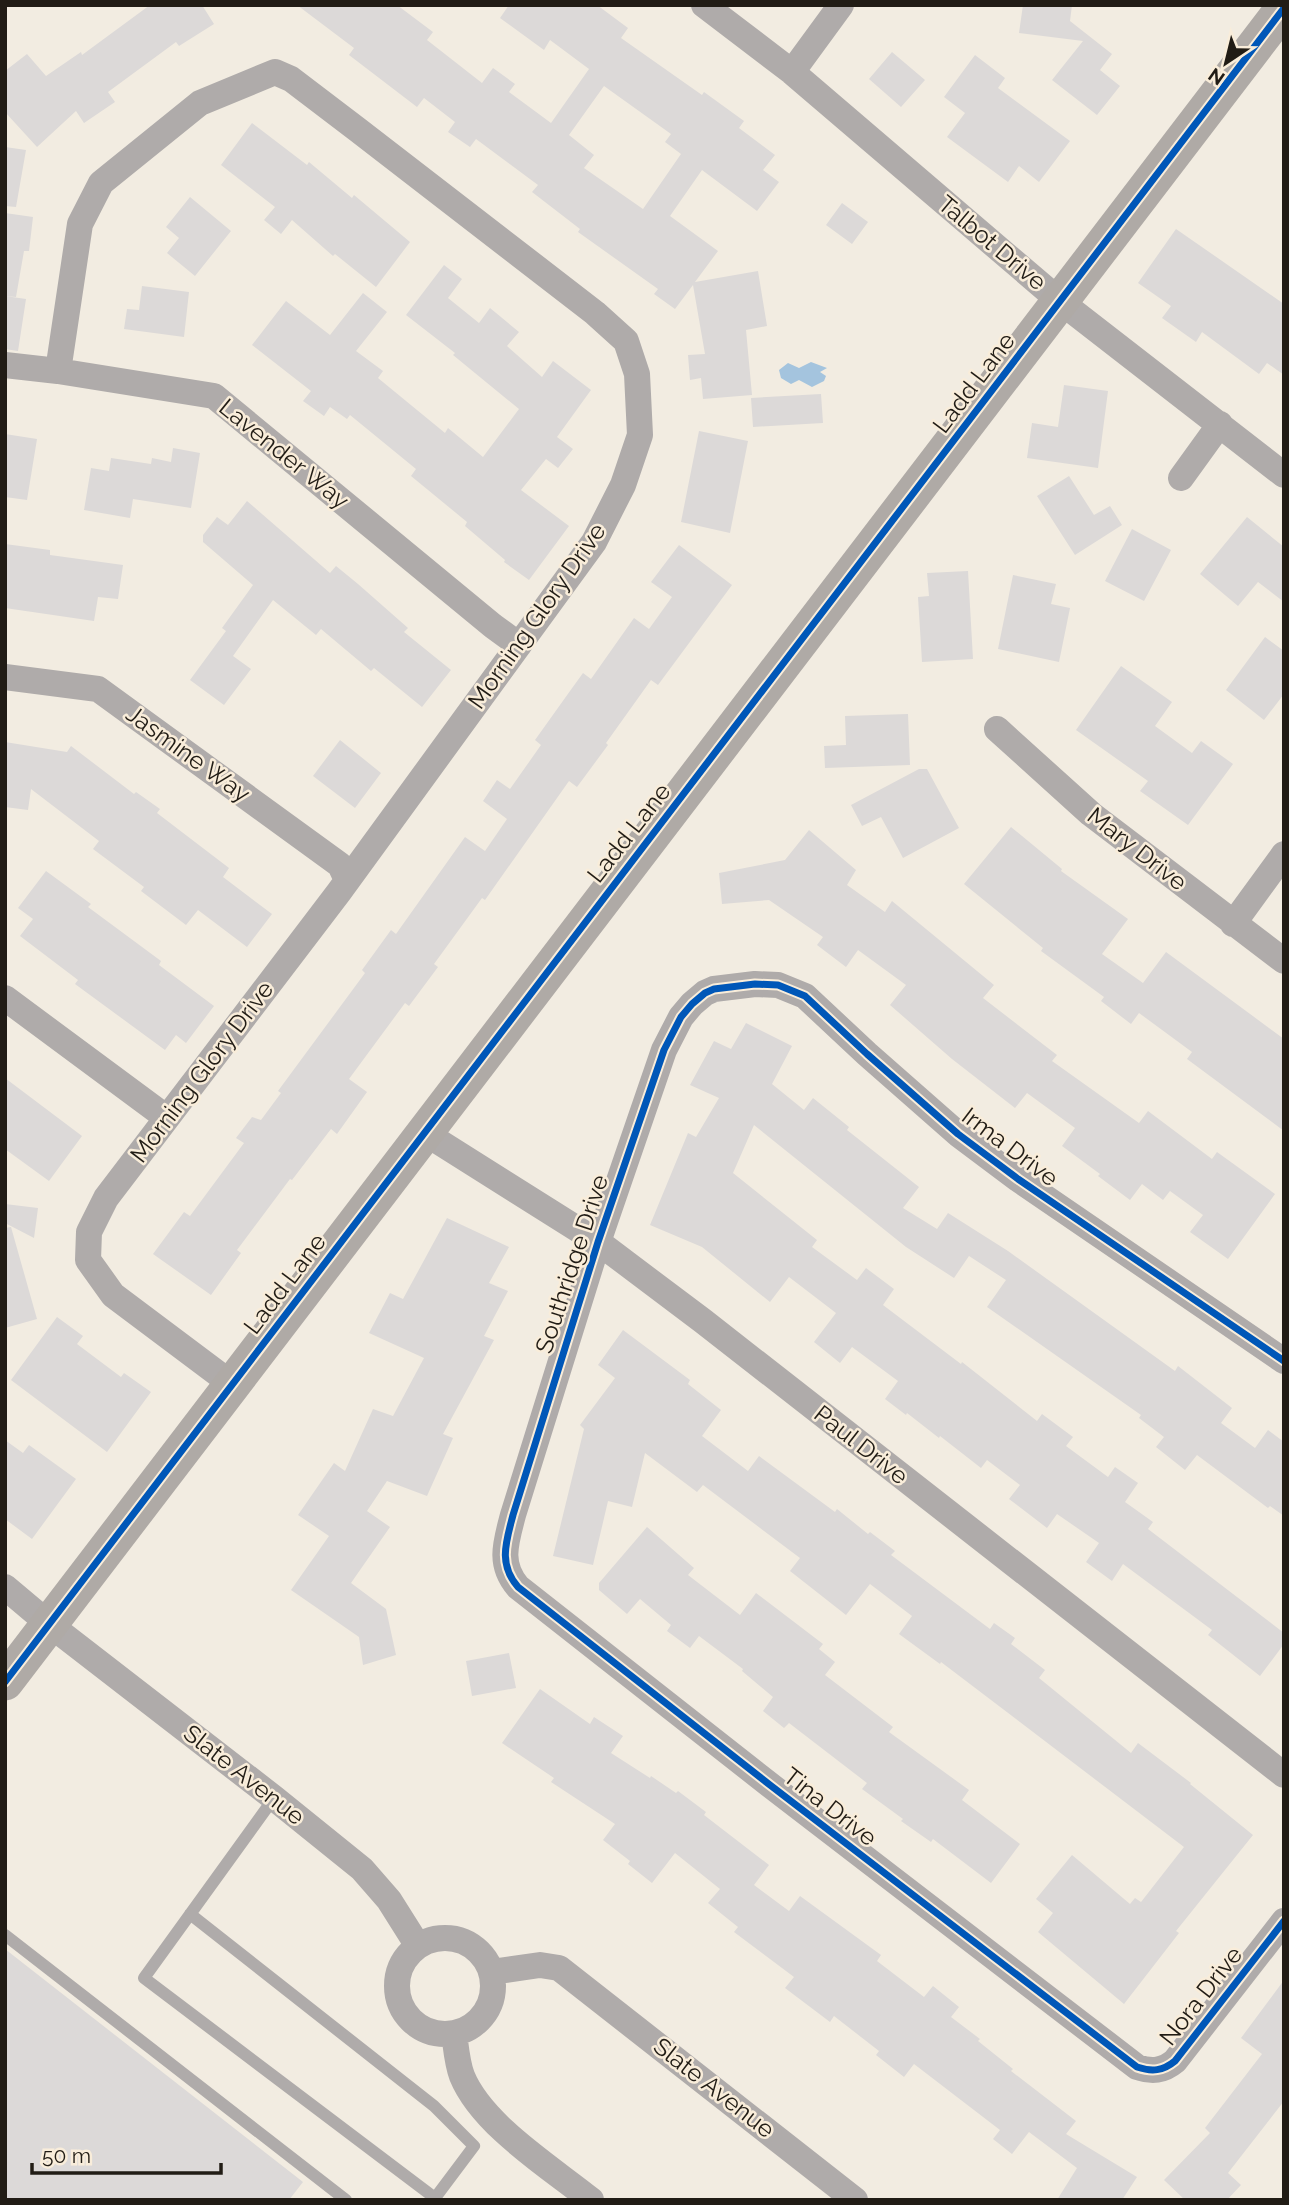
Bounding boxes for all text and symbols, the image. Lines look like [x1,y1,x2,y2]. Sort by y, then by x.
north arrow [1191,28,1261,98]
text: N [1204,64,1228,90]
street label: Talbot Drive [932,189,1052,296]
street label: Ladd Lane [926,327,1021,439]
street label: Lavender Way [213,392,355,515]
street label: Morning Glory Drive [462,517,612,714]
street label: Jasmine Way [121,699,256,808]
street label: Ladd Lane [581,777,676,888]
street label: Mary Drive [1082,801,1193,896]
street label: Morning Glory Drive [124,975,279,1168]
street label: Irma Drive [956,1101,1064,1192]
street label: Southridge Drive [529,1171,614,1357]
street label: Ladd Lane [237,1228,332,1340]
street label: Paul Drive [809,1399,914,1490]
street label: Slate Avenue [178,1718,311,1831]
street label: Tina Drive [778,1761,883,1852]
street label: Nora Drive [1153,1940,1248,2051]
street label: Slate Avenue [648,2031,781,2144]
scale bar [32,2132,220,2176]
text: 50 m [42,2143,91,2168]

